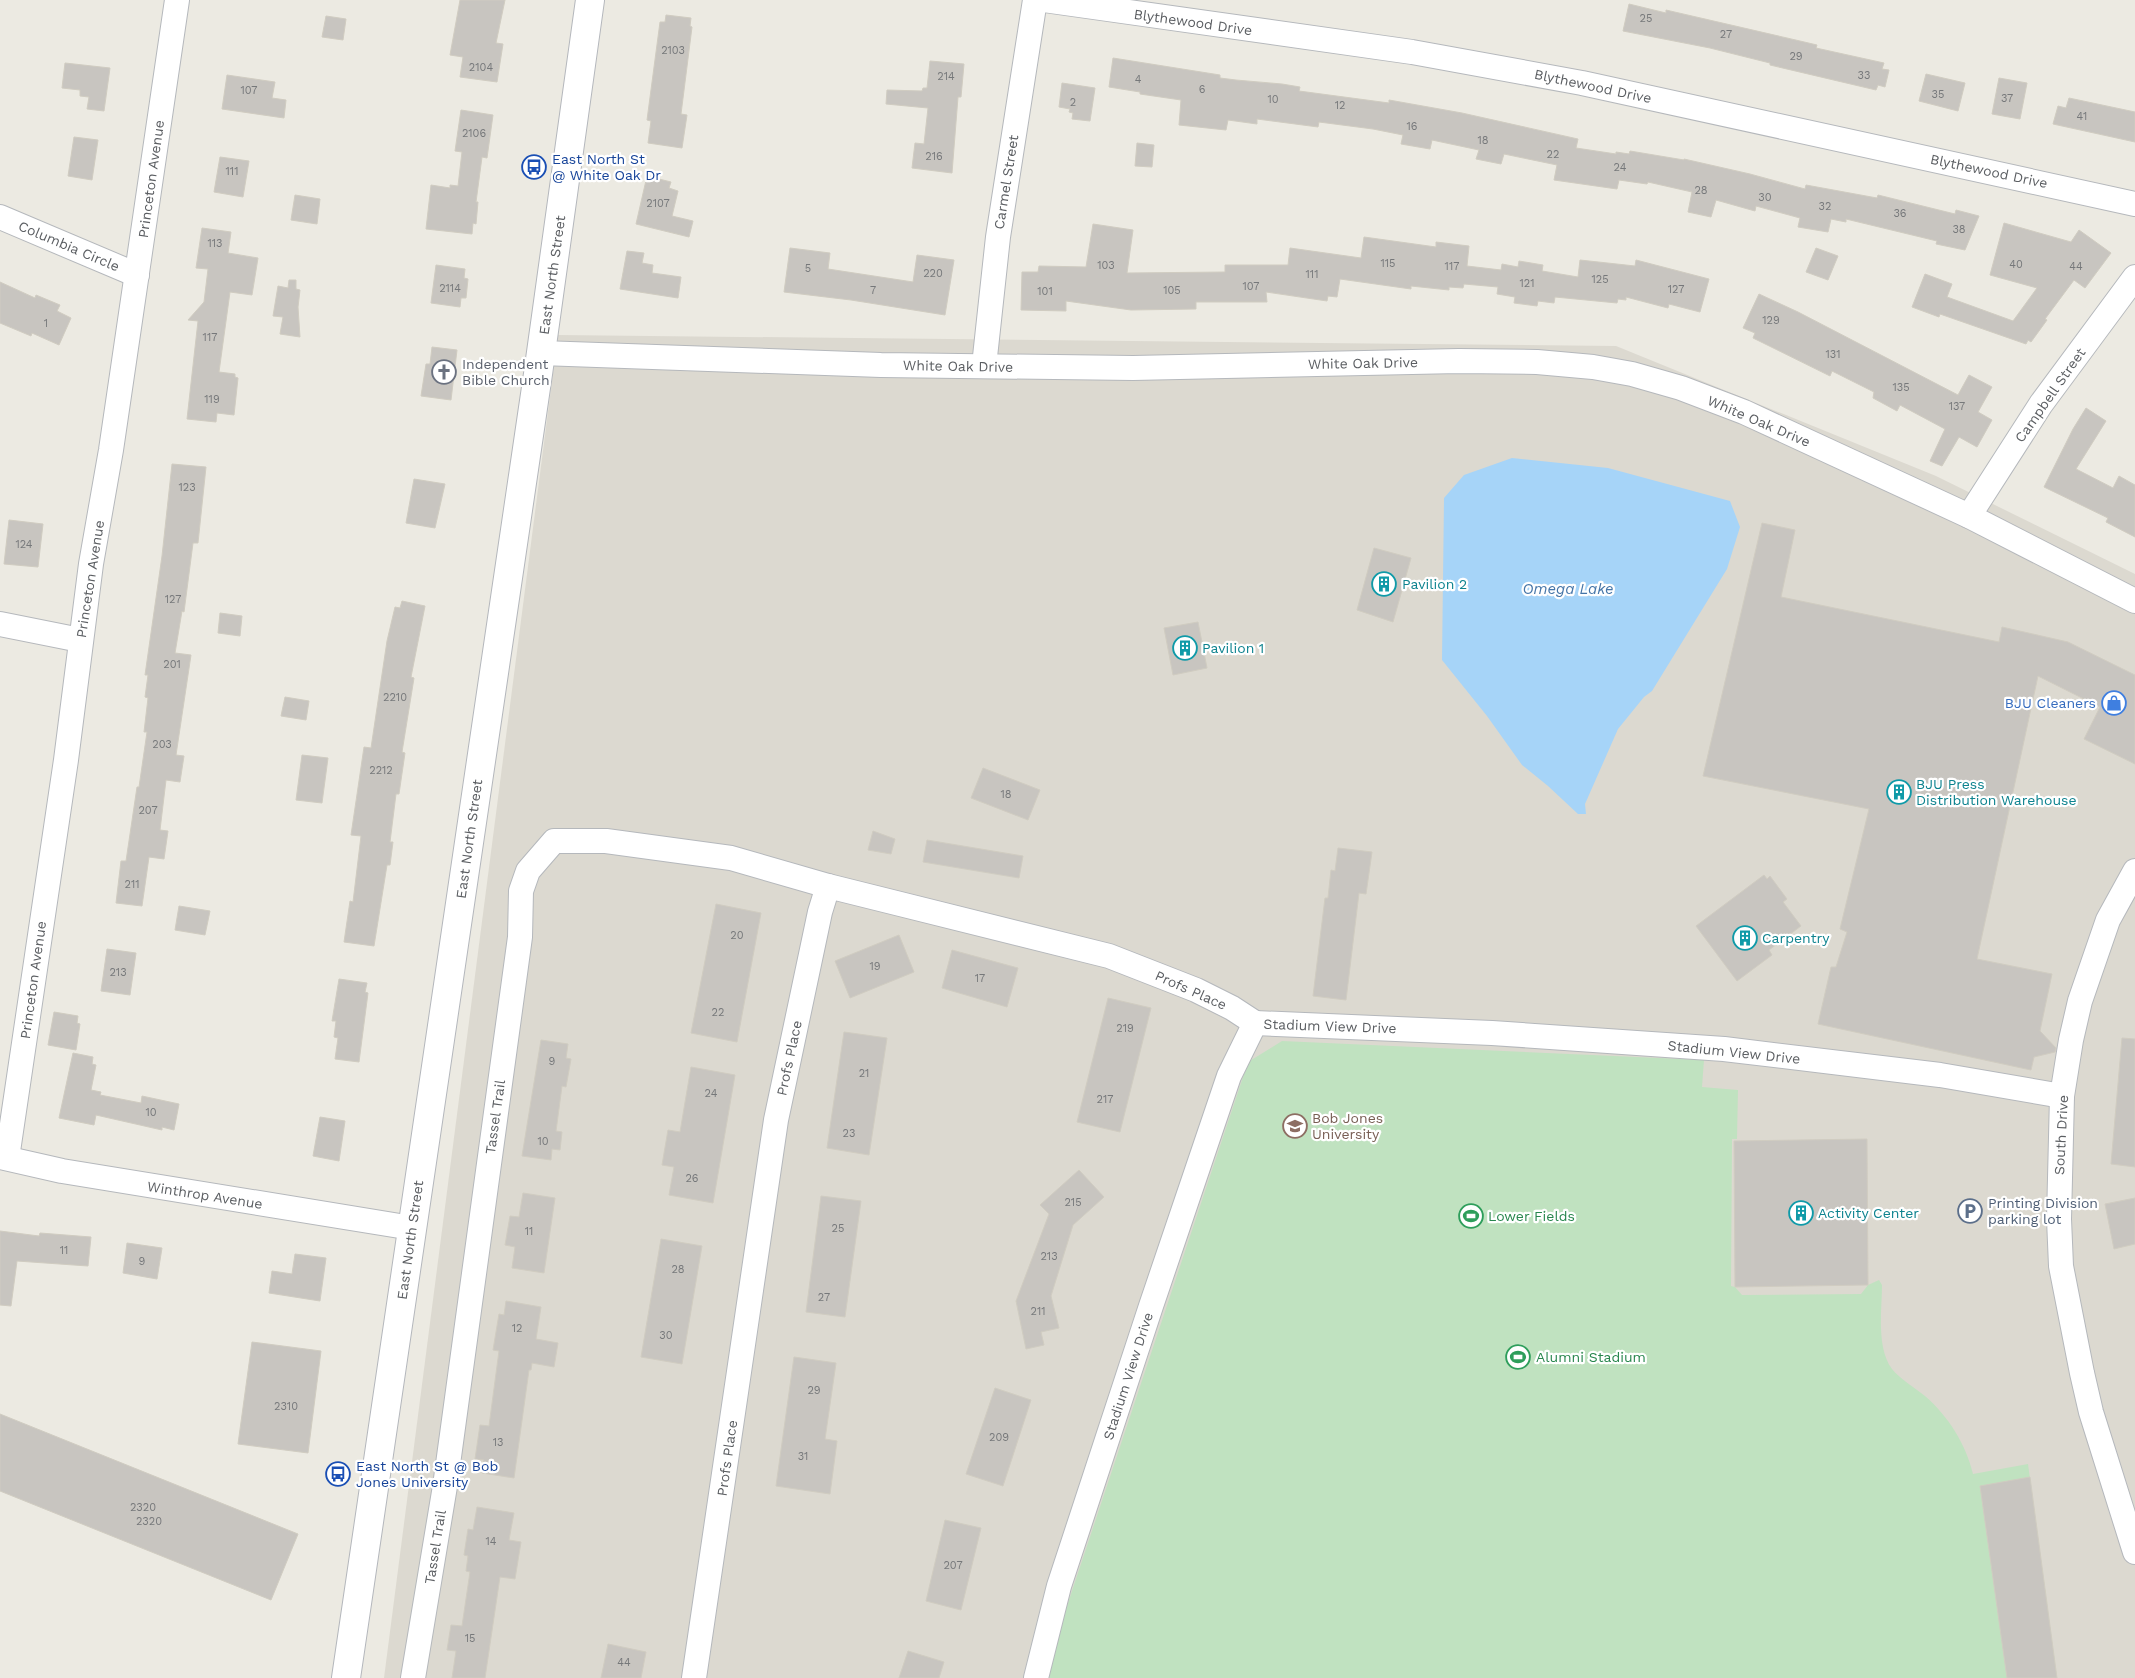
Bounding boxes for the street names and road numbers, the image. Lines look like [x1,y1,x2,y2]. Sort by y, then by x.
street label: Blythewood Drive [1133,6,1253,38]
street label: Blythewood Drive [1533,66,1653,106]
street label: Princeton Avenue [135,119,167,239]
street label: Carmel Street [991,134,1021,230]
street label: Blythewood Drive [1929,151,2049,191]
street label: East North Street [536,214,568,336]
street label: Columbia Circle [16,218,122,274]
street label: Campbell Street [2011,345,2089,445]
street label: White Oak Drive [1308,354,1418,372]
street label: White Oak Drive [903,357,1013,375]
street label: White Oak Drive [1705,392,1813,450]
street label: Princeton Avenue [73,519,107,639]
street label: East North Street [453,778,485,900]
street label: Princeton Avenue [17,920,49,1040]
street label: Profs Place [1153,967,1229,1013]
street label: Stadium View Drive [1263,1016,1397,1036]
street label: Profs Place [773,1019,805,1097]
street label: Stadium View Drive [1667,1037,1801,1067]
street label: Tassel Trail [482,1078,508,1155]
street label: South Drive [2051,1095,2071,1175]
street label: Winthrop Avenue [146,1178,264,1212]
street label: East North Street [394,1179,426,1301]
street label: Stadium View Drive [1100,1310,1156,1442]
street label: Profs Place [714,1419,740,1497]
street label: Tassel Trail [421,1508,449,1585]

